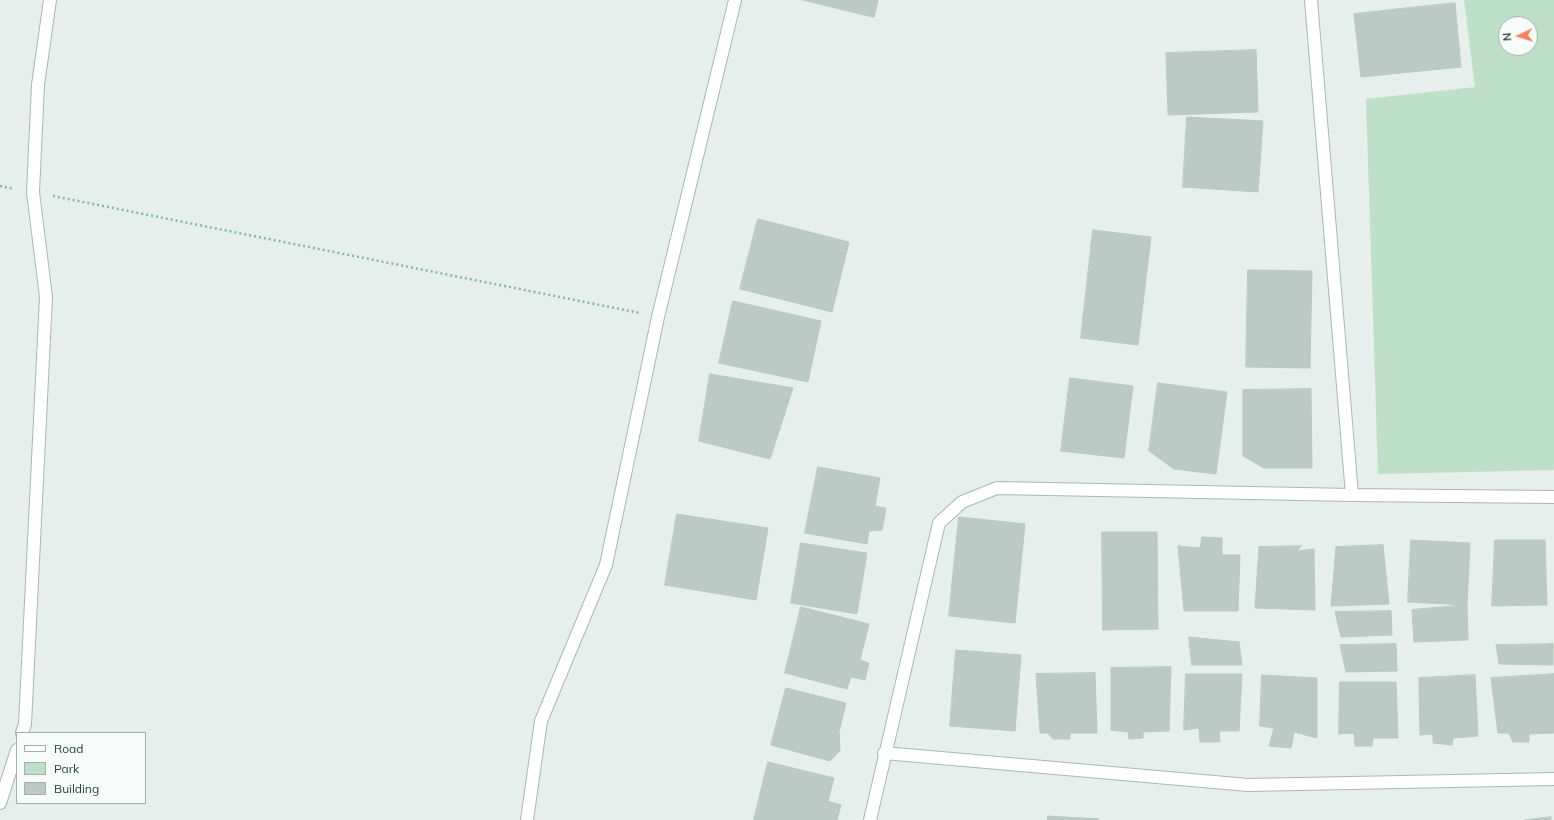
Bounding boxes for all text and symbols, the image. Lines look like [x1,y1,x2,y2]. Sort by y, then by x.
north arrow [1498,16,1538,56]
text: N [1500,32,1514,41]
legend [16,732,146,804]
text: Road [54,741,83,756]
text: Park [54,761,79,776]
text: Building [54,781,99,796]

